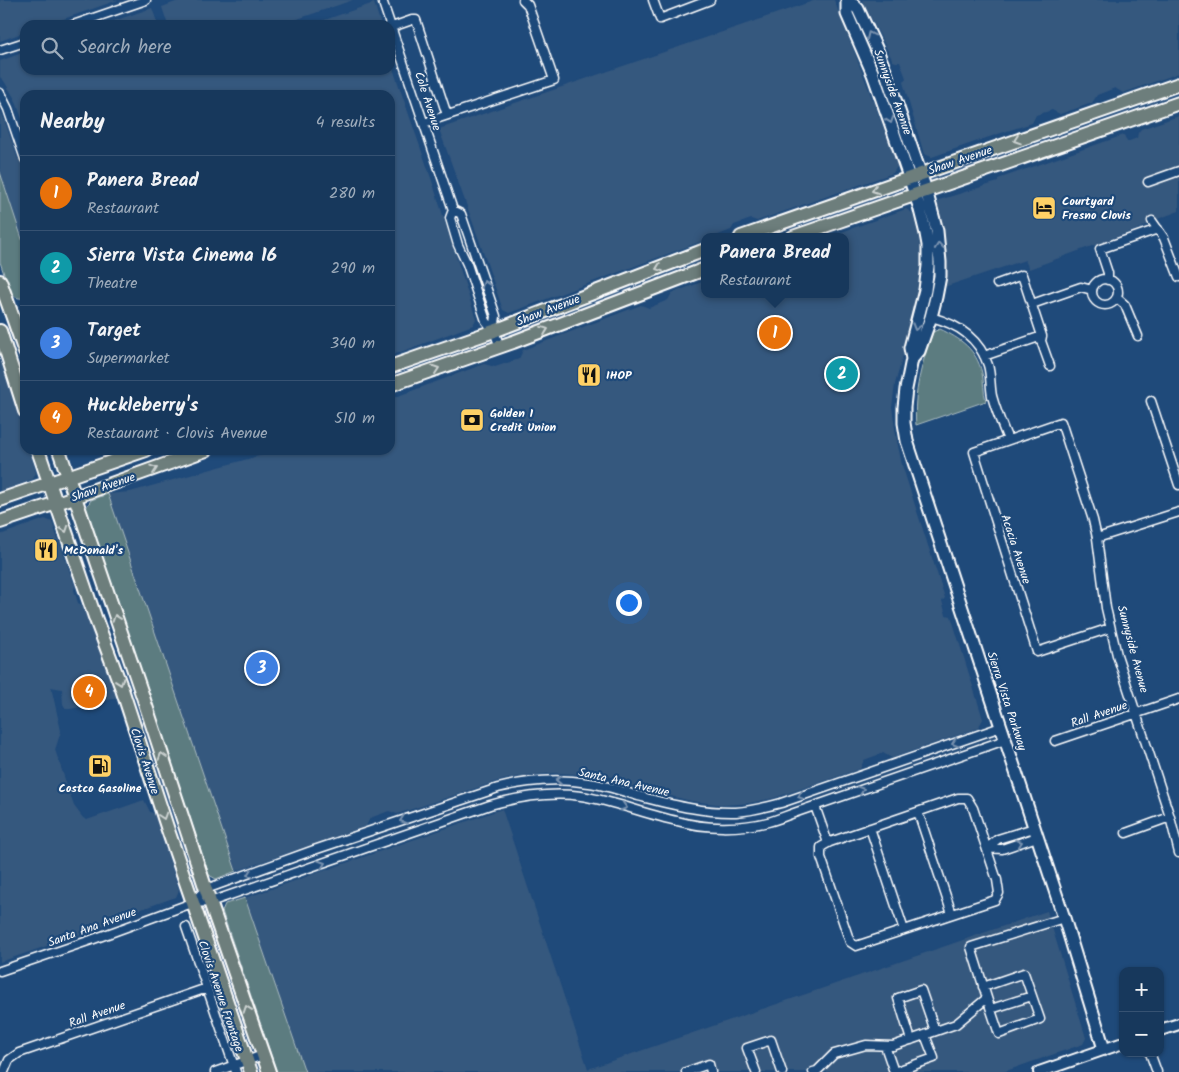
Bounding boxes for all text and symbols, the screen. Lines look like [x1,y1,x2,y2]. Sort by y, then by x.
search box [20,20,395,75]
one-way arrow [866,31,877,40]
text: Search here [78,33,172,63]
icon: search [38,34,66,62]
street label: Sunnyside Avenue [868,47,917,138]
street label: Cole Avenue [409,69,446,134]
text: Nearby [40,106,105,139]
text: 4 results [316,110,375,135]
one-way arrow [884,115,894,124]
one-way arrow [1013,134,1022,144]
street label: Shaw Avenue [926,140,995,180]
text: Panera Bread [87,166,199,196]
text: 1 [54,181,58,206]
text: 280 m [329,181,375,206]
one-way arrow [871,184,880,194]
place label: Courtyard Fresno Clovis [1062,192,1131,225]
hotel icon: Courtyard Fresno Clovis [1031,195,1057,221]
text: Restaurant [87,196,159,221]
popup [701,233,849,298]
text: Panera Bread [719,238,831,268]
text: Sierra Vista Cinema 16 [87,241,277,271]
one-way arrow [934,242,945,250]
text: 2 [51,256,61,281]
text: 290 m [331,256,375,281]
one-way arrow [656,262,664,272]
text: Restaurant [719,268,791,293]
text: Theatre [87,271,138,296]
one-way arrow [481,281,491,289]
street label: Shaw Avenue [514,289,583,331]
pin: 1 [759,314,791,352]
text: Target [87,316,141,346]
one-way arrow [911,323,921,331]
one-way arrow [541,326,549,336]
text: 3 [52,331,60,356]
text: 340 m [330,331,375,356]
text: Supermarket [87,346,170,371]
pin: 2 [826,355,858,393]
restaurant icon: IHOP [576,362,602,388]
one-way arrow [431,365,440,375]
place label: IHOP [606,366,632,385]
text: Huckleberry's [87,391,198,421]
place label: Golden 1 Credit Union [490,404,557,437]
text: 4 [52,406,60,431]
text: 510 m [334,406,375,431]
bank icon: Golden 1 Credit Union [459,407,485,433]
text: Restaurant · Clovis Avenue [87,421,268,446]
one-way arrow [149,465,158,475]
street label: Shaw Avenue [69,467,138,507]
street label: Acacia Avenue [995,512,1036,587]
one-way arrow [59,525,69,533]
restaurant icon: McDonald's [33,537,59,563]
place label: McDonald's [64,541,123,560]
your location [616,590,642,616]
street label: Sunnyside Avenue [1112,603,1154,696]
one-way arrow [112,614,122,622]
pin: 3 [246,649,278,687]
street label: Sierra Vista Parkway [981,649,1032,754]
pin: 4 [73,673,105,711]
one-way arrow [114,677,124,686]
street label: Rall Avenue [1068,696,1131,733]
street label: Clovis Avenue [125,726,164,797]
one-way arrow [951,737,959,747]
one-way arrow [158,752,168,761]
fuel station icon: Costco Gasoline [87,753,113,779]
street label: Santa Ana Avenue [576,763,672,802]
one-way arrow [555,775,563,786]
place label: Costco Gasoline [58,779,142,798]
one-way arrow [857,786,865,796]
one-way arrow [797,790,806,800]
one-way arrow [620,801,628,811]
one-way arrow [157,811,167,819]
one-way arrow [399,814,408,824]
one-way arrow [1015,839,1023,849]
one-way arrow [317,860,326,870]
one-way arrow [246,868,254,878]
street label: Santa Ana Avenue [45,902,140,952]
street label: Clovis Avenue Frontage [192,938,249,1055]
map controls [1119,967,1164,1057]
button: + [1119,967,1164,1012]
street label: Rall Avenue [66,996,129,1033]
one-way arrow [243,1006,253,1014]
button: − [1119,1012,1164,1057]

